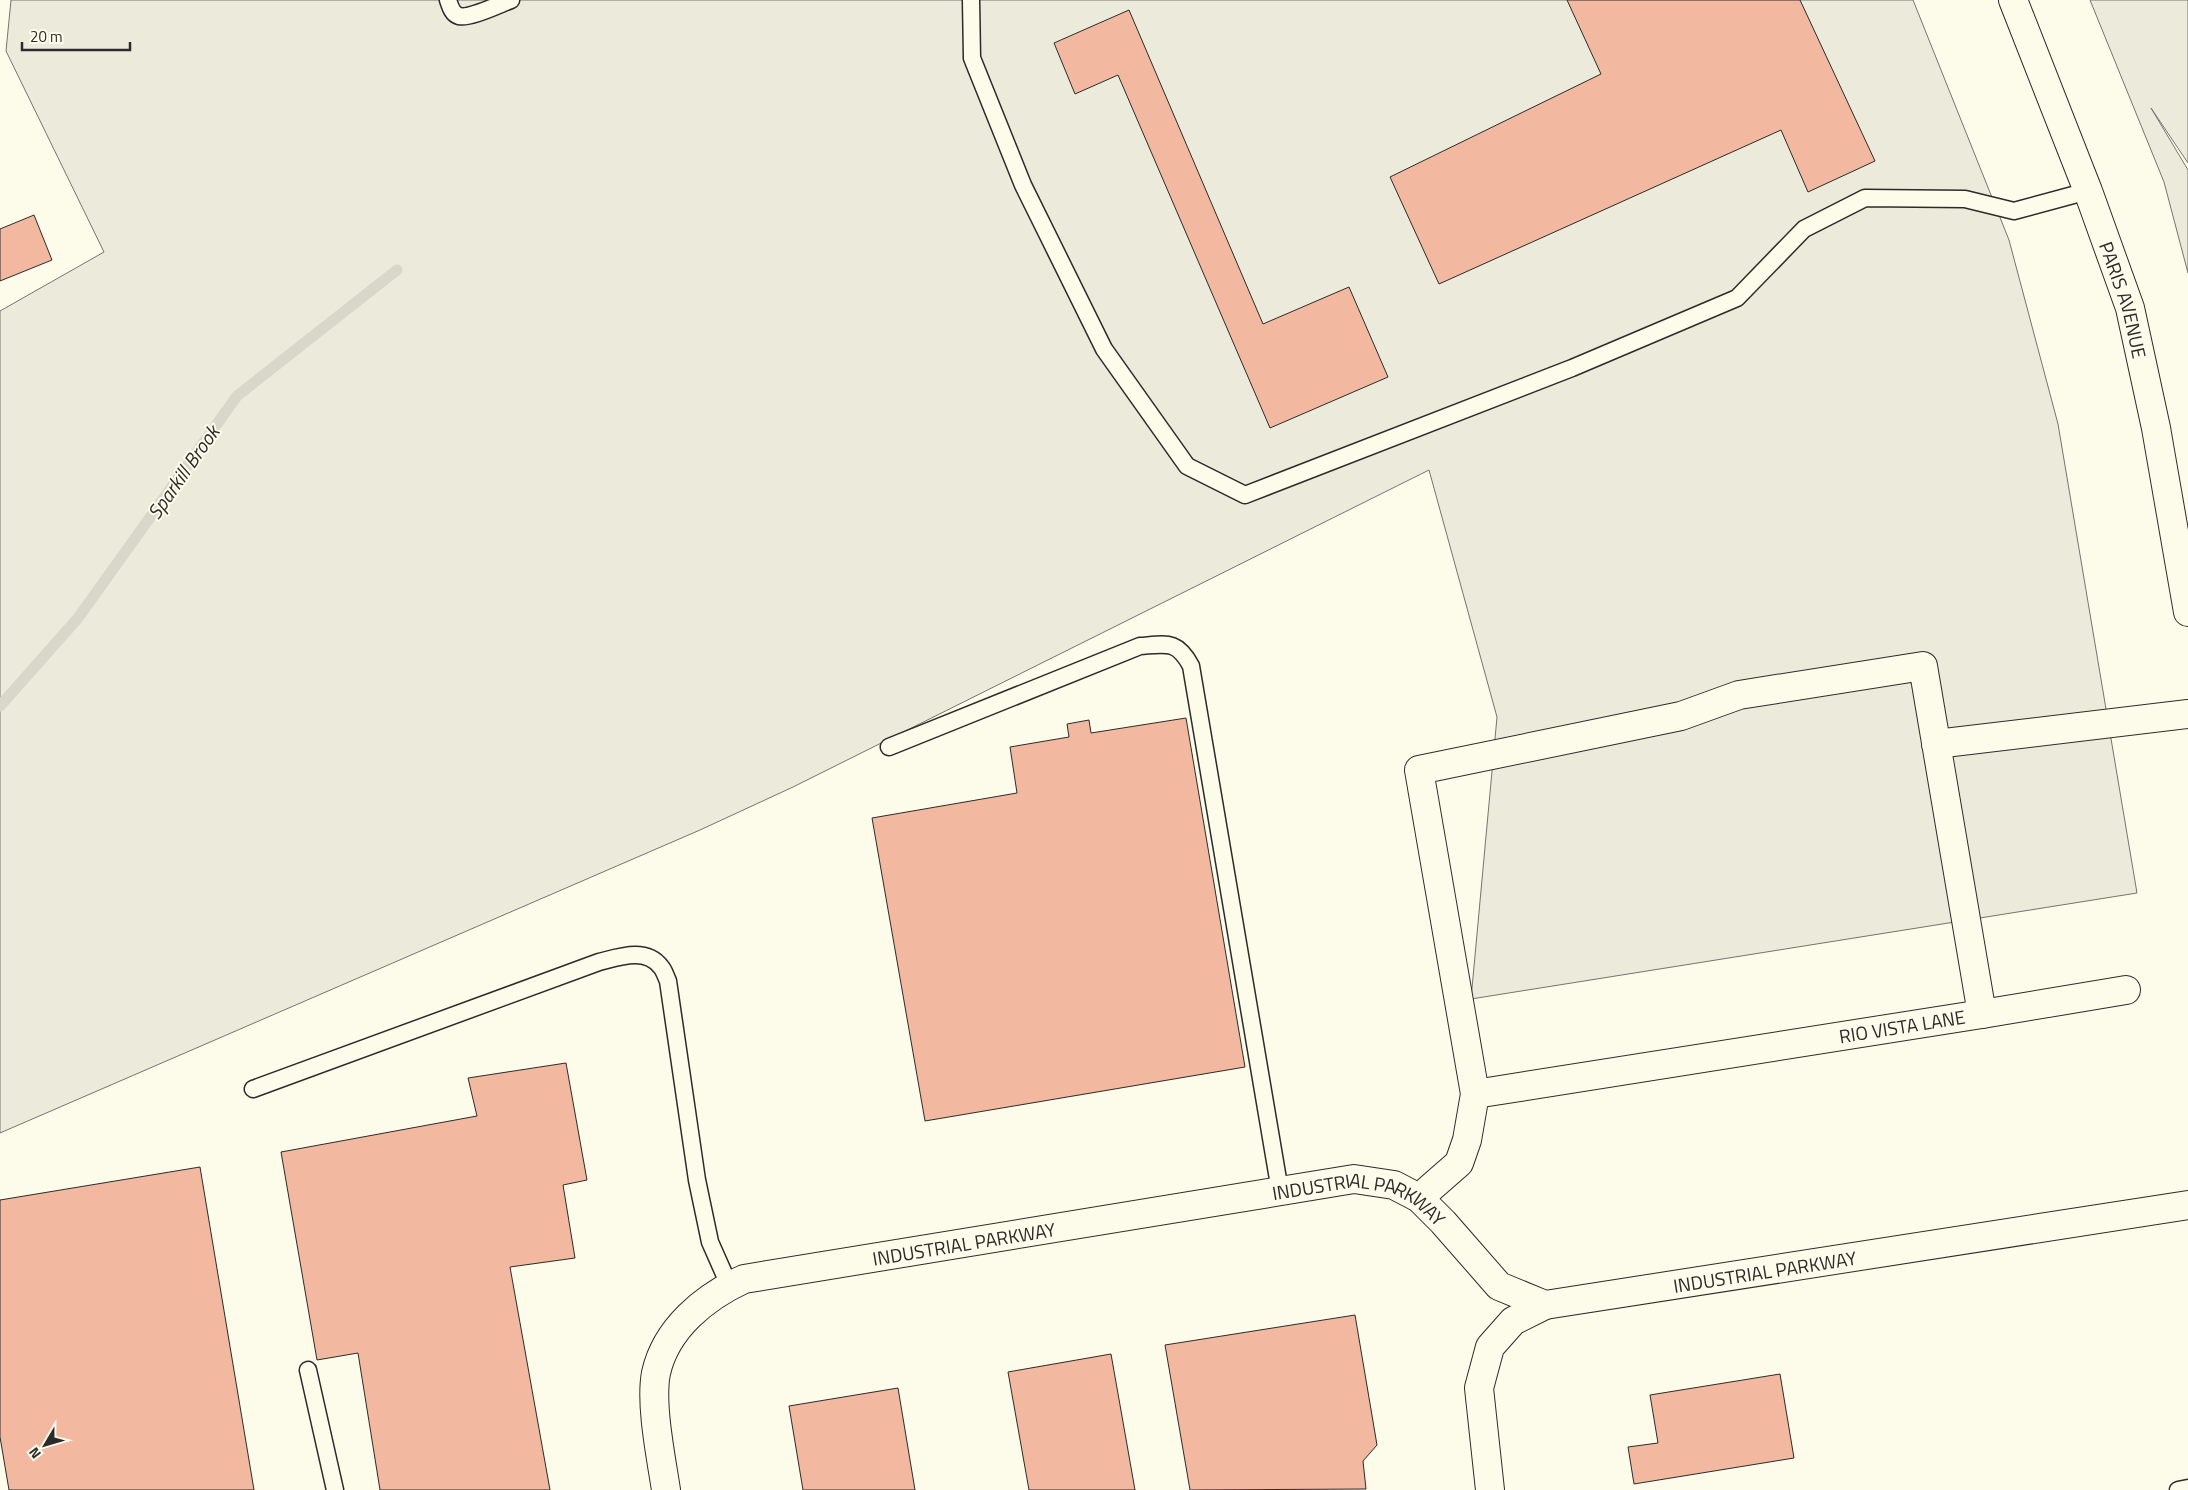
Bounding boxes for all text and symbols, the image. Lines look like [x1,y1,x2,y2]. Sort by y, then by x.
scale bar [22,20,130,52]
text: 20 m [30,25,63,48]
street label: PARIS AVENUE [2093,237,2155,361]
water label: Sparkill Brook [139,417,228,525]
street label: RIO VISTA LANE [1837,1002,1967,1050]
street label: INDUSTRIAL PARKWAY [1270,1164,1453,1232]
street label: INDUSTRIAL PARKWAY [870,1214,1058,1272]
street label: INDUSTRIAL PARKWAY [1671,1242,1859,1299]
north arrow [20,1420,70,1470]
text: N [23,1443,46,1464]

